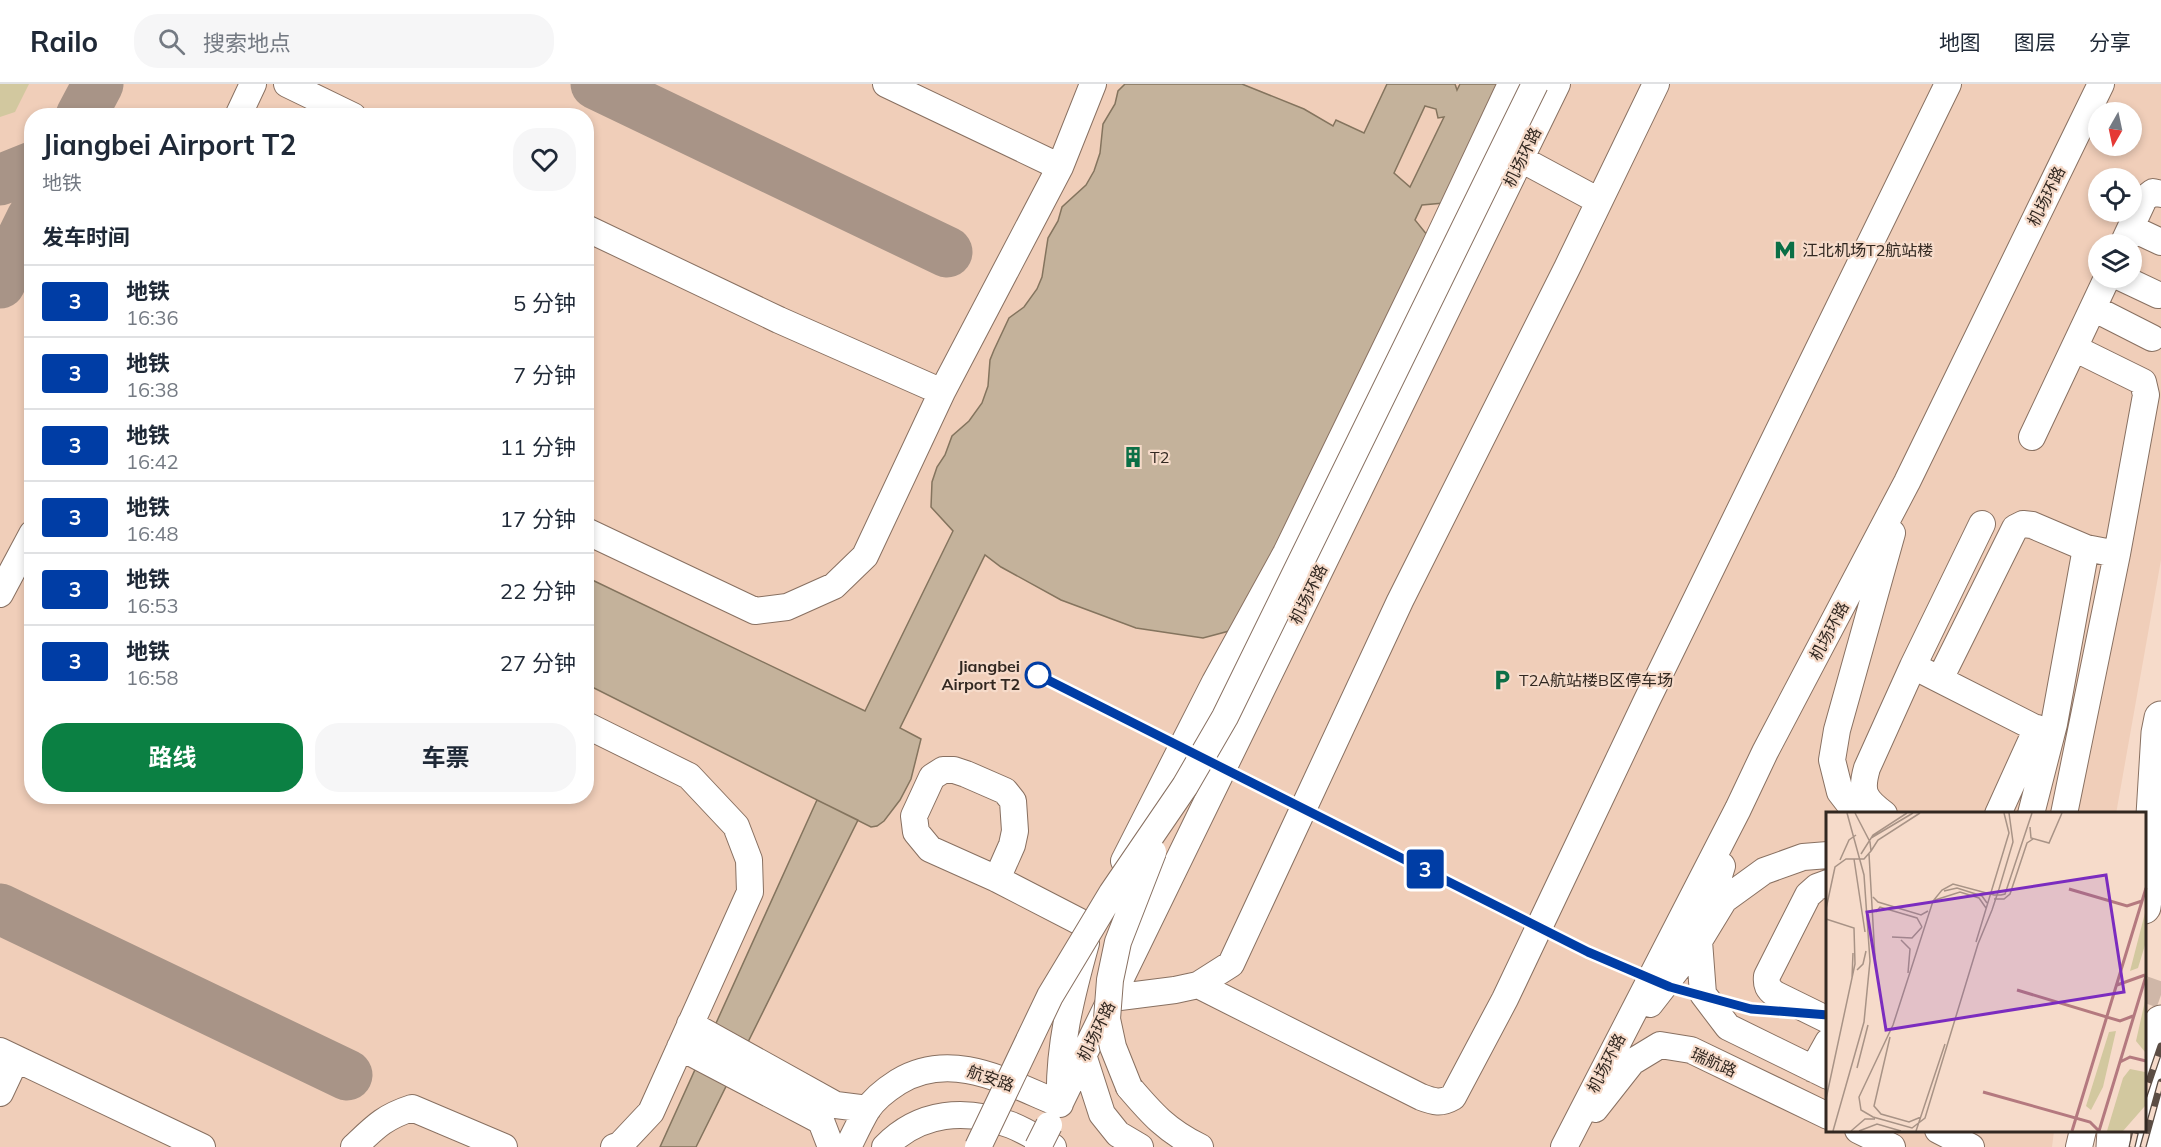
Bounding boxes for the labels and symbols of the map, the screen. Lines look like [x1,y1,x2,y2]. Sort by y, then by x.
north arrow [2088,102,2142,156]
street label: 机场环路 [1499,124,1545,190]
street label: 机场环路 [2023,163,2069,229]
metro station icon: 江北机场T2航站楼 [1773,238,1797,262]
place label: 江北机场T2航站楼 [1802,240,1933,260]
building icon: T2 [1121,445,1145,469]
place label: T2 [1150,447,1169,467]
street label: 机场环路 [1285,561,1331,627]
street label: 机场环路 [1805,598,1853,664]
place label: Jiangbei Airport T2 [941,656,1020,694]
marker: Jiangbei Airport T2 [1025,662,1051,688]
parking icon: T2A航站楼B区停车场 [1490,668,1514,692]
place label: T2A航站楼B区停车场 [1519,670,1673,690]
inset map [1826,812,2146,1132]
line badge: 3 [1406,850,1444,888]
street label: 机场环路 [1073,998,1119,1064]
street label: 机场环路 [1583,1030,1629,1096]
street label: 瑞航路 [1688,1043,1740,1081]
street label: 航安路 [965,1061,1017,1095]

